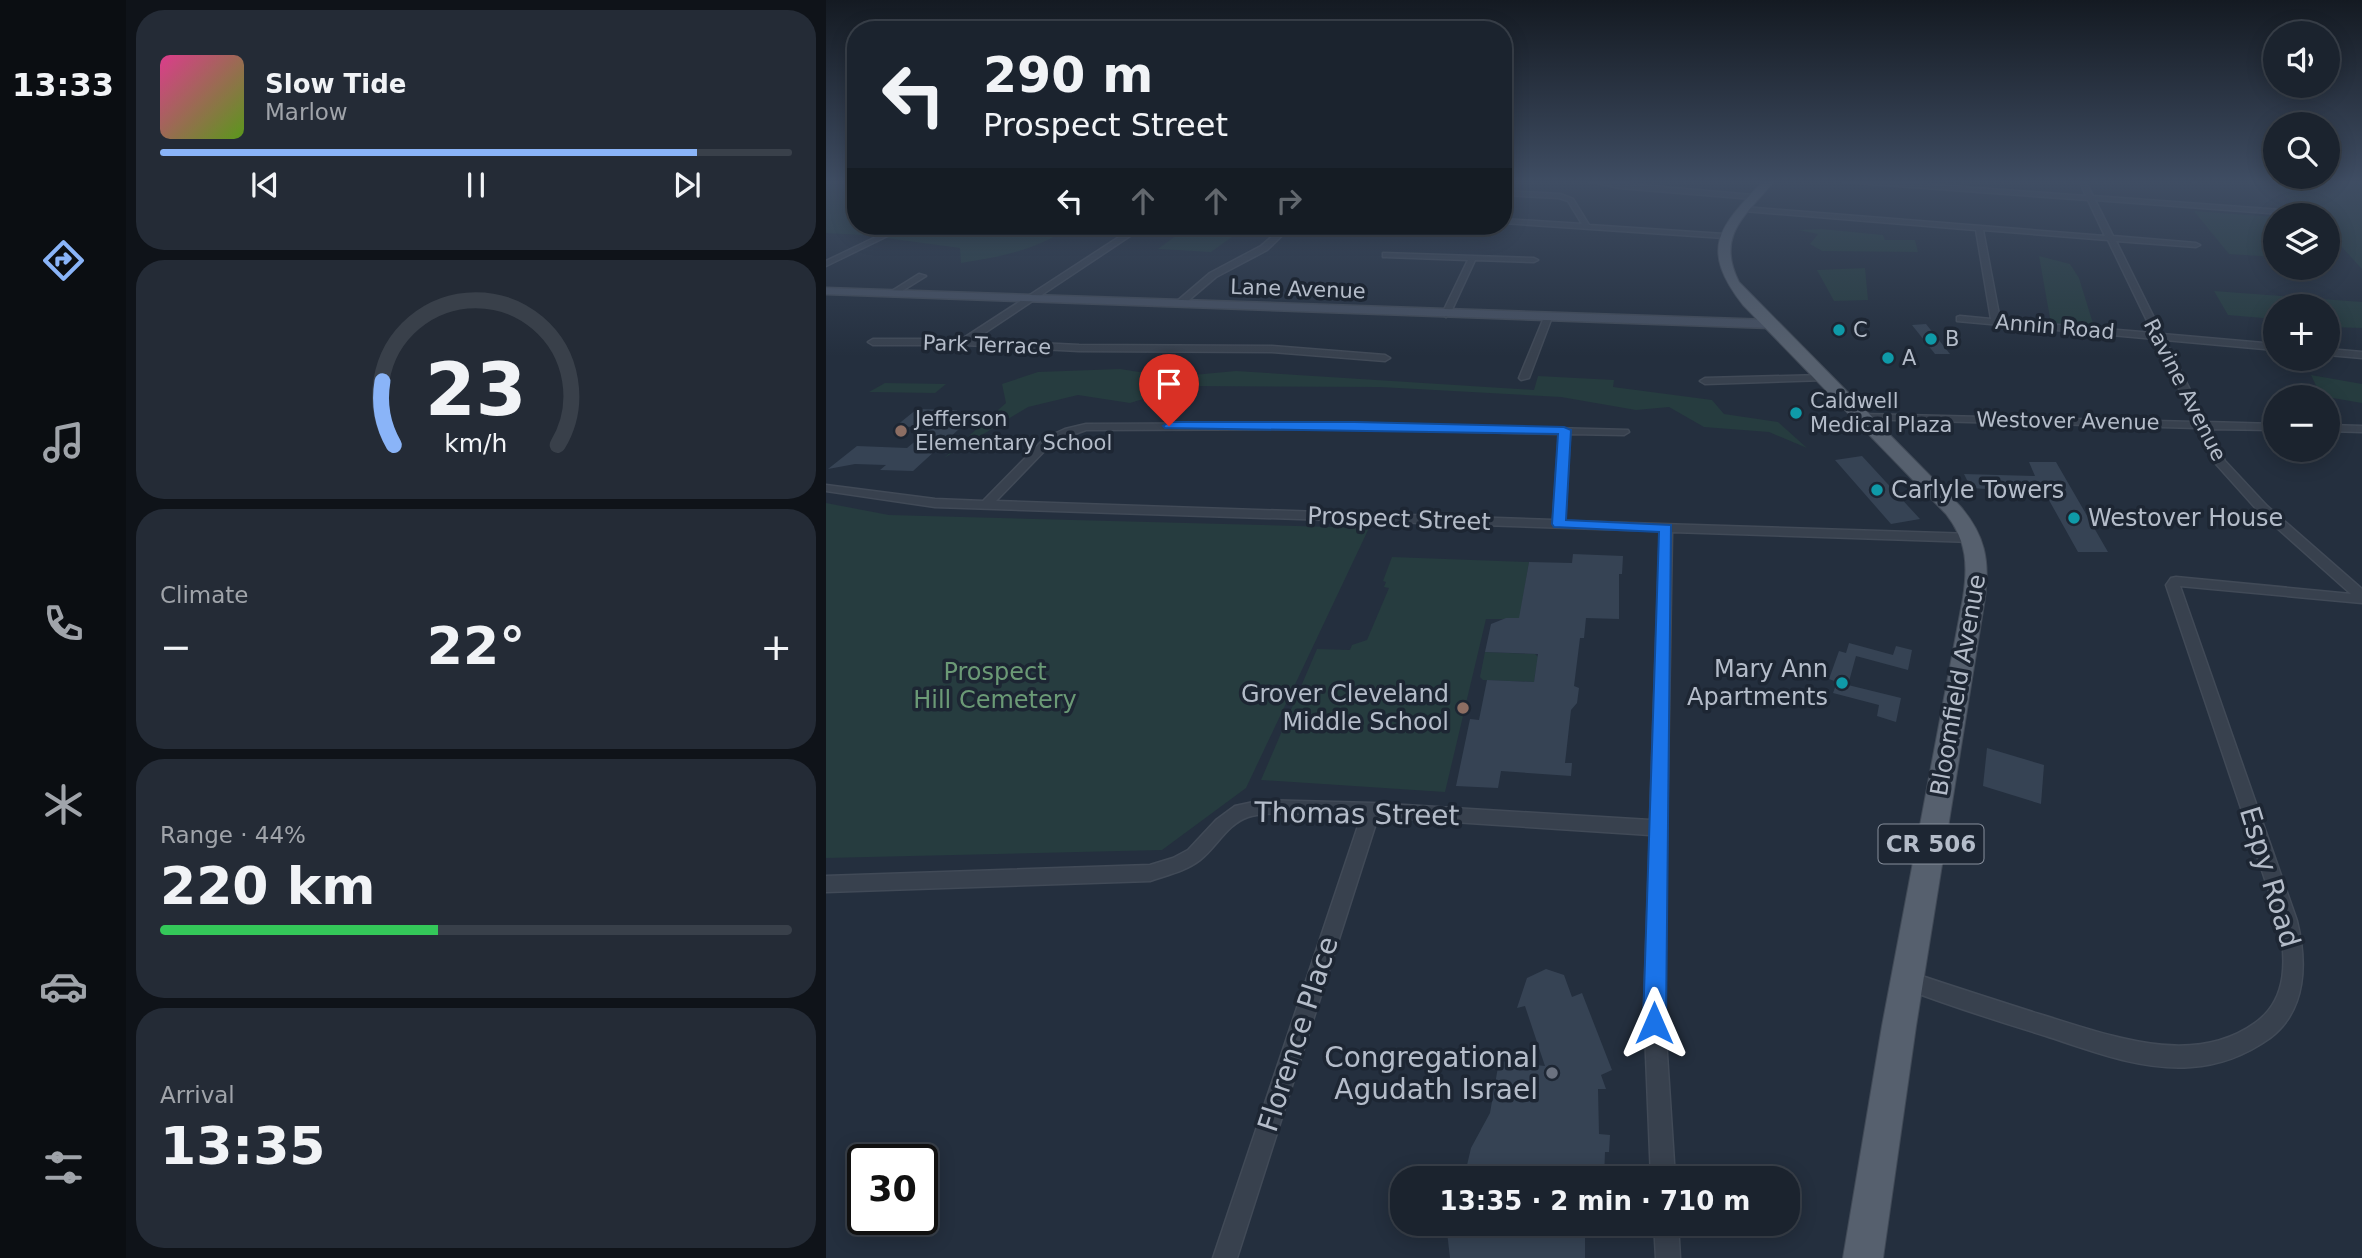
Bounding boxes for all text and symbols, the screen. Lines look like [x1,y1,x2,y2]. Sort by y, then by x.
map controls [2263,21,2340,462]
button: sound [2263,21,2340,98]
text: 290 m [983,47,1153,104]
icon: left [868,49,959,140]
text: 13:33 [12,66,114,104]
text: Slow Tide [265,69,406,99]
text: Marlow [265,99,348,125]
text: Prospect Street [983,106,1228,144]
button: search [2263,112,2340,189]
icon: previous [246,166,284,204]
icon: pause [457,166,495,204]
icon: next [668,166,706,204]
icon: left [1051,182,1089,220]
icon: ahead [1124,182,1162,220]
icon: ahead [1197,182,1235,220]
icon: right [1270,182,1308,220]
button: layers [2263,203,2340,280]
icon: directions [39,236,88,285]
street label: Lane Avenue [1230,275,1366,303]
button: + [2263,294,2340,371]
street label: Annin Road [1994,310,2116,344]
street label: Ravine Avenue [2139,315,2231,465]
place label: C [1853,318,1868,342]
marker: C [1831,322,1847,338]
place label: B [1945,327,1959,351]
street label: Park Terrace [922,331,1052,359]
marker: B [1923,331,1939,347]
place label: A [1902,346,1917,370]
text: 23 [425,348,527,433]
marker: A [1880,350,1896,366]
pin [1139,354,1199,426]
icon: arrive [1150,365,1188,403]
button: − [2263,385,2340,462]
place label: Caldwell Medical Plaza [1810,389,1952,437]
marker: Caldwell Medical Plaza [1788,405,1804,421]
place label: Jefferson Elementary School [913,407,1112,455]
street label: Westover Avenue [1976,407,2160,435]
icon: music [39,418,88,467]
marker: Jefferson Elementary School [893,423,909,439]
text: km/h [444,429,508,458]
place label: Carlyle Towers [1891,476,2064,504]
marker: Carlyle Towers [1869,482,1885,498]
street label: Prospect Street [1307,502,1491,536]
place label: Westover House [2088,504,2283,532]
marker: Westover House [2066,510,2082,526]
street label: Bloomfield Avenue [1925,572,1991,798]
text: Climate [160,582,249,608]
icon: phone [39,599,88,648]
text: 22° [427,616,525,676]
text: − [160,625,192,669]
text: + [760,625,792,669]
place label: Mary Ann Apartments [1687,655,1828,711]
park label: Prospect Hill Cemetery [913,658,1077,714]
marker: Mary Ann Apartments [1834,675,1850,691]
place label: Grover Cleveland Middle School [1241,680,1449,736]
marker: Grover Cleveland Middle School [1455,700,1471,716]
icon: climate [39,780,88,829]
street label: Thomas Street [1253,796,1460,832]
street label: Espy Road [2233,802,2307,952]
text: Range · 44% [160,822,306,848]
road number: CR 506 [1878,824,1984,864]
text: 220 km [160,856,375,916]
street label: Florence Place [1251,932,1345,1136]
icon: car [39,962,88,1011]
position arrow [1617,986,1691,1060]
place label: Congregational Agudath Israel [1324,1041,1538,1106]
marker: Congregational Agudath Israel [1544,1065,1560,1081]
text: Arrival [160,1082,235,1108]
text: 13:35 [160,1116,326,1176]
icon: filters [39,1143,88,1192]
speed limit sign: 30 [847,1144,938,1235]
text: 13:35 · 2 min · 710 m [1440,1186,1750,1216]

